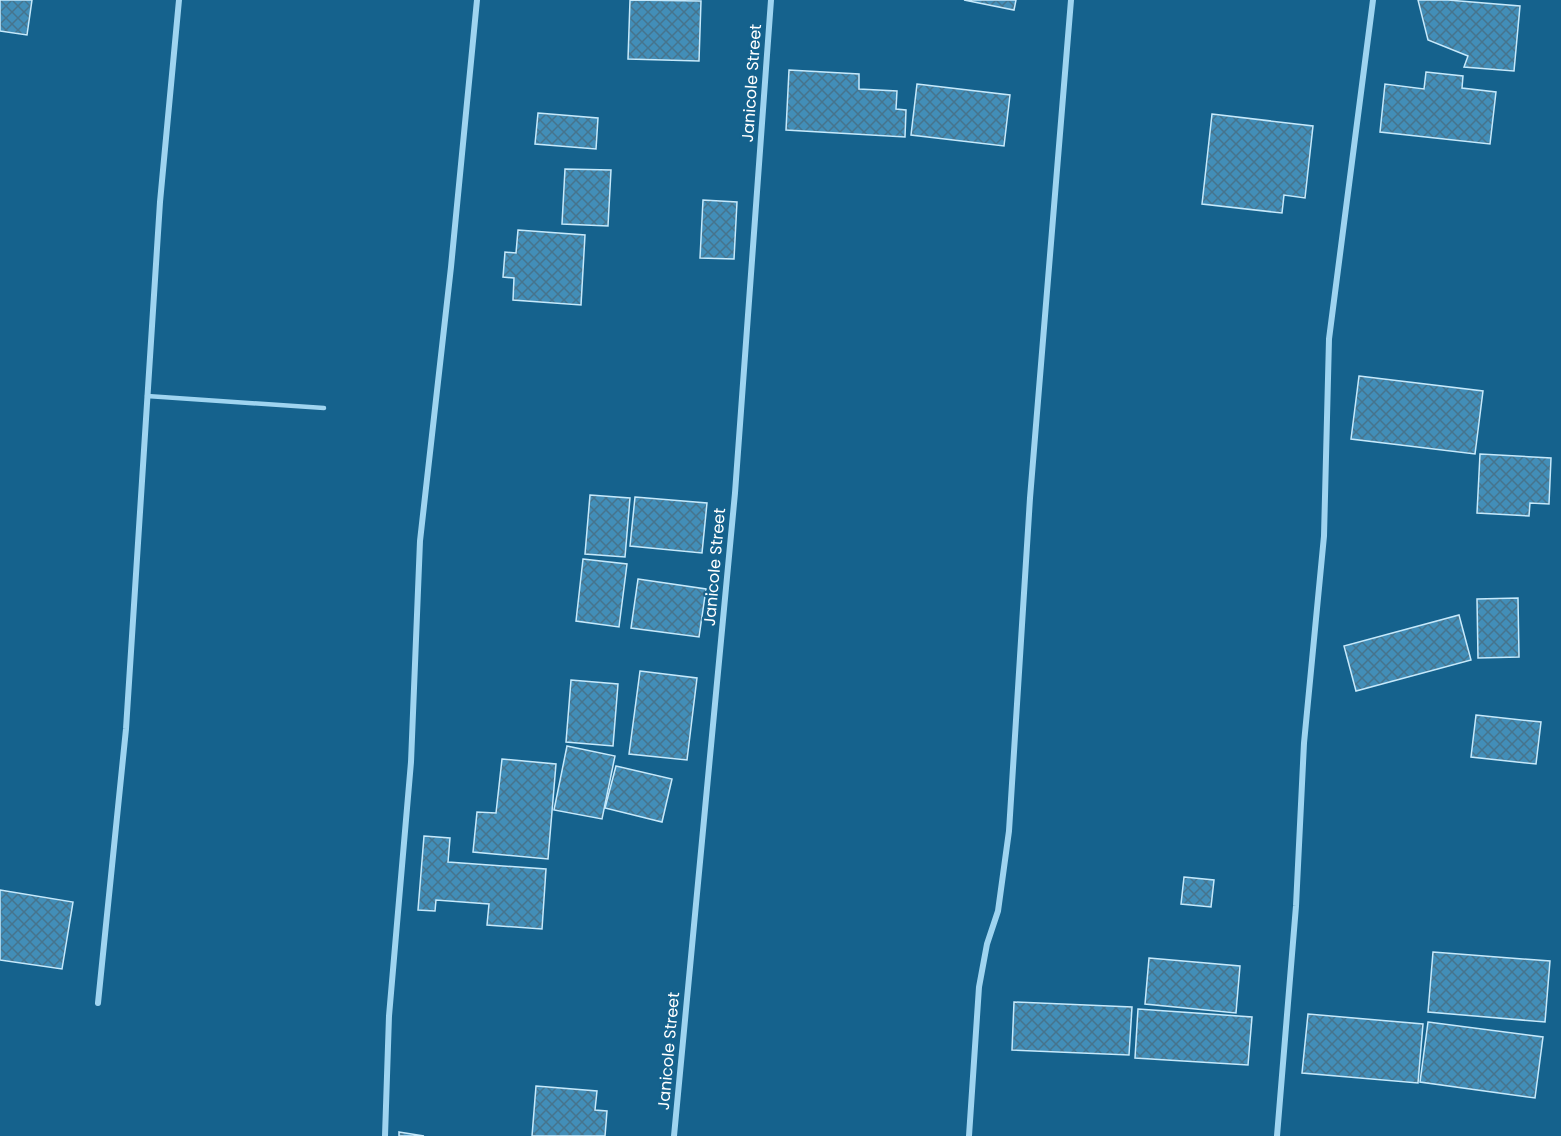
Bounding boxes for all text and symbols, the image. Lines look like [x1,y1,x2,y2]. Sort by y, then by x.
street label: Janicole Street [736,23,767,143]
street label: Janicole Street [698,507,731,627]
street label: Janicole Street [652,991,685,1111]

